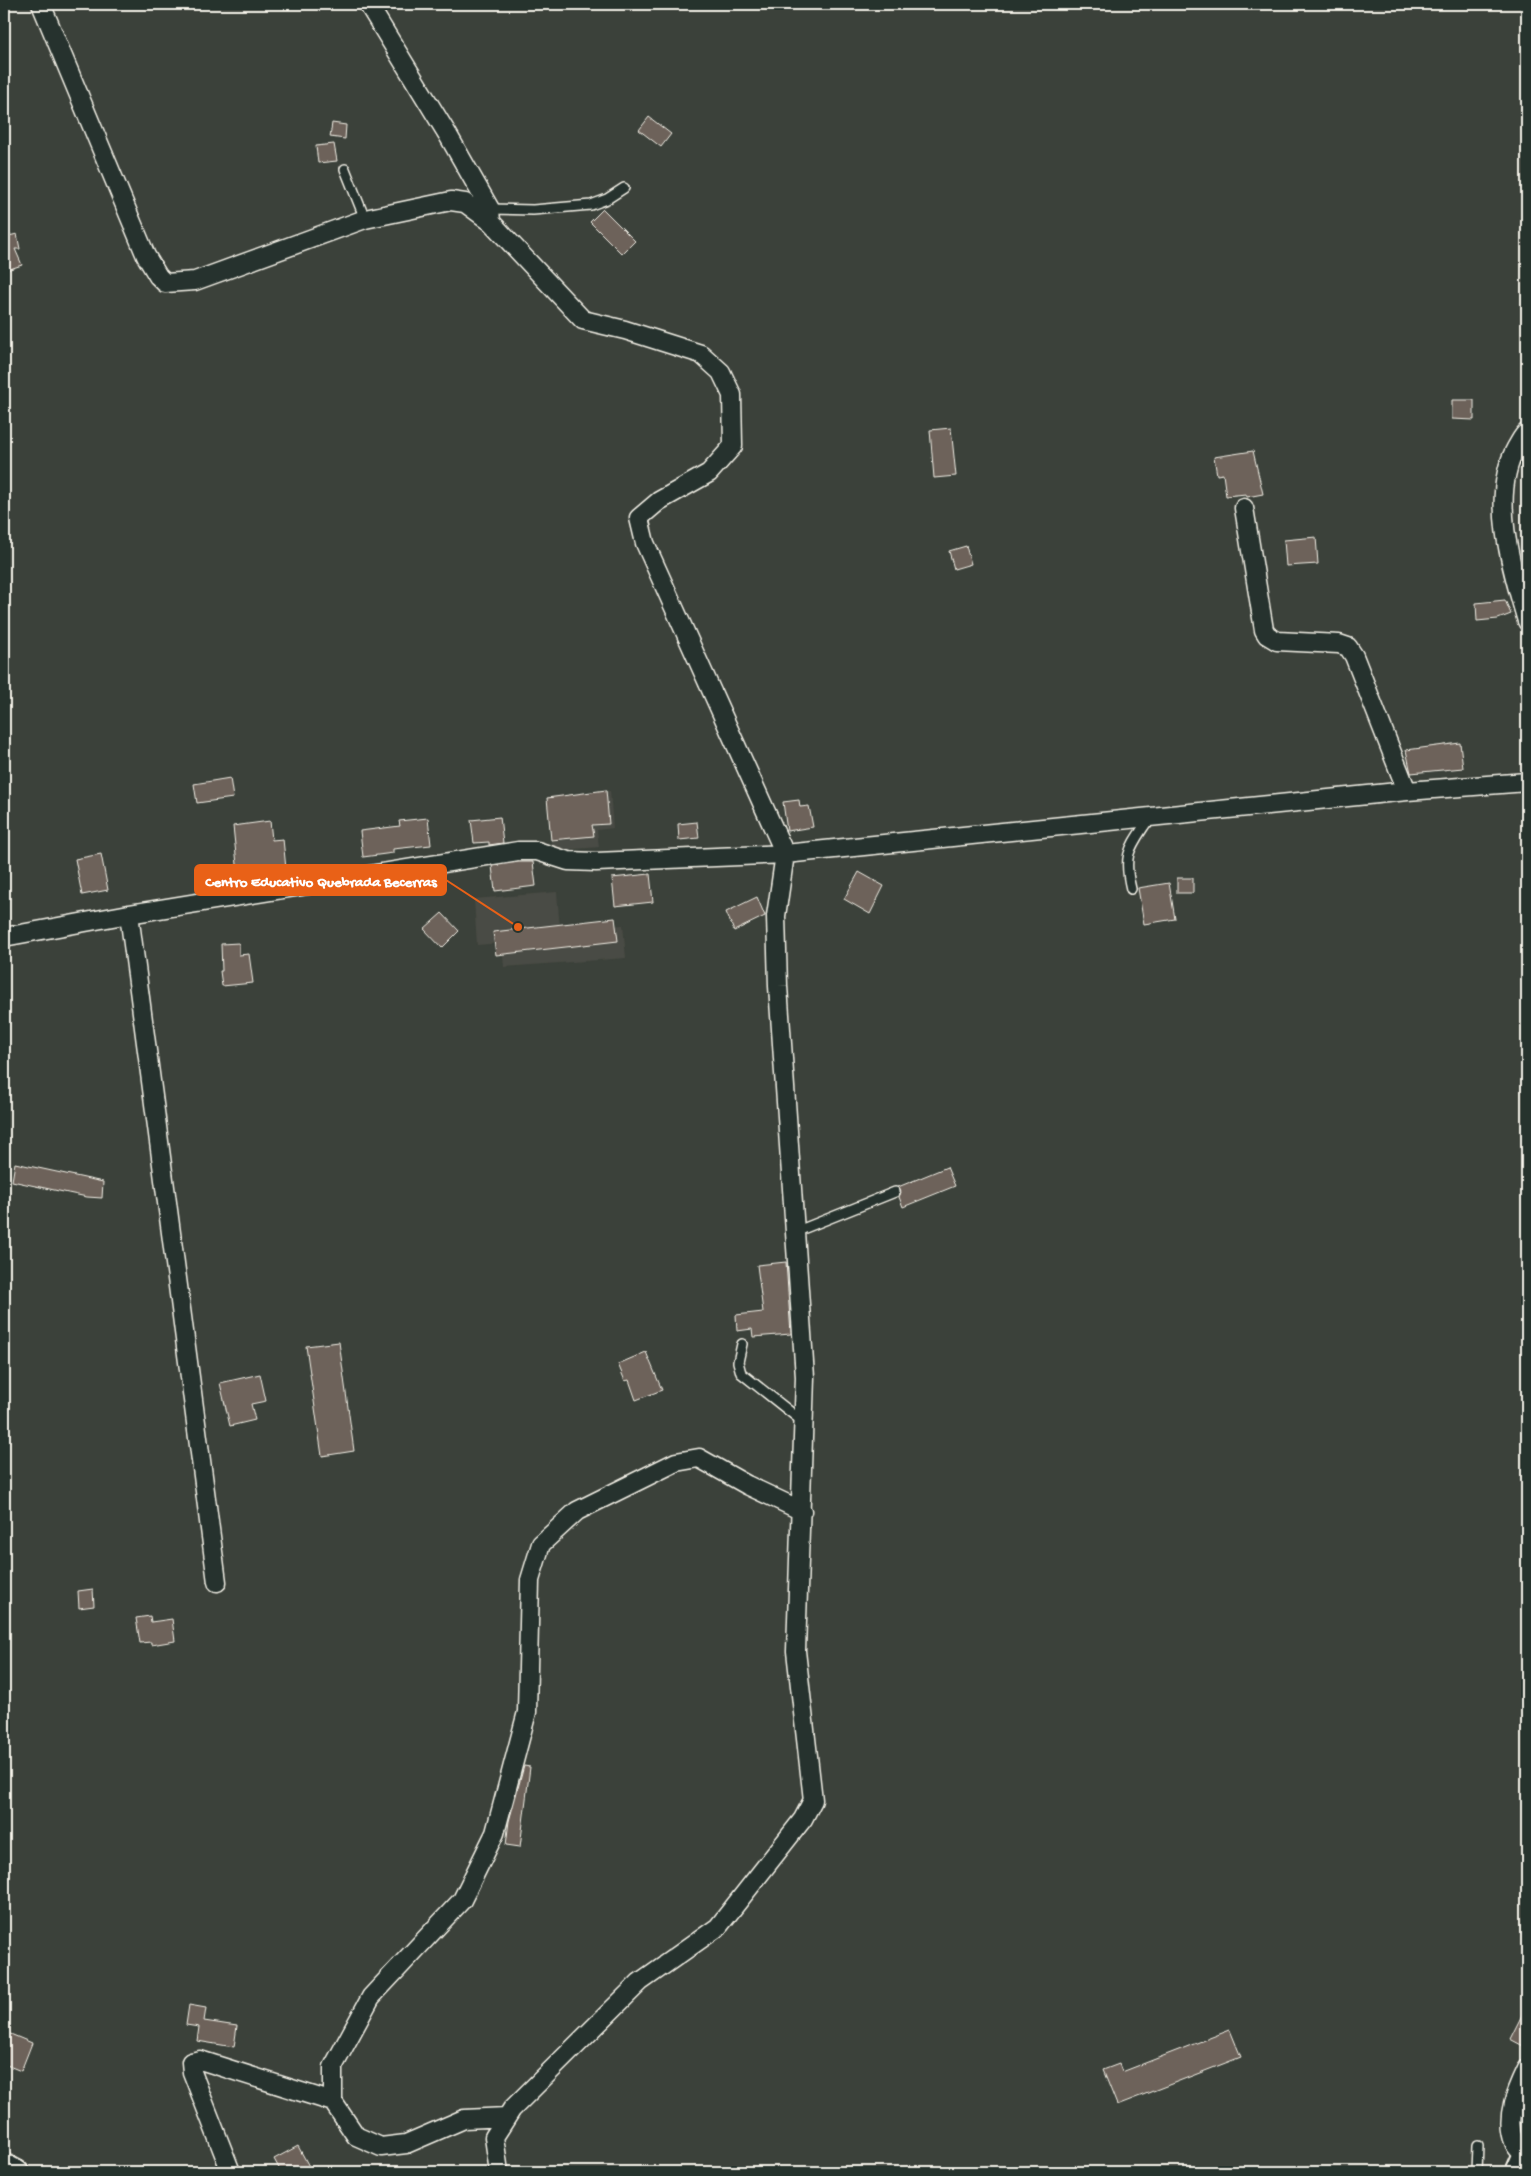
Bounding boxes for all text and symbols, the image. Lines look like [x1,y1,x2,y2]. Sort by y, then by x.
callout: Centro Educativo Quebrada Becerras [195,865,446,895]
text: Centro Educativo Quebrada Becerras [204,874,438,892]

